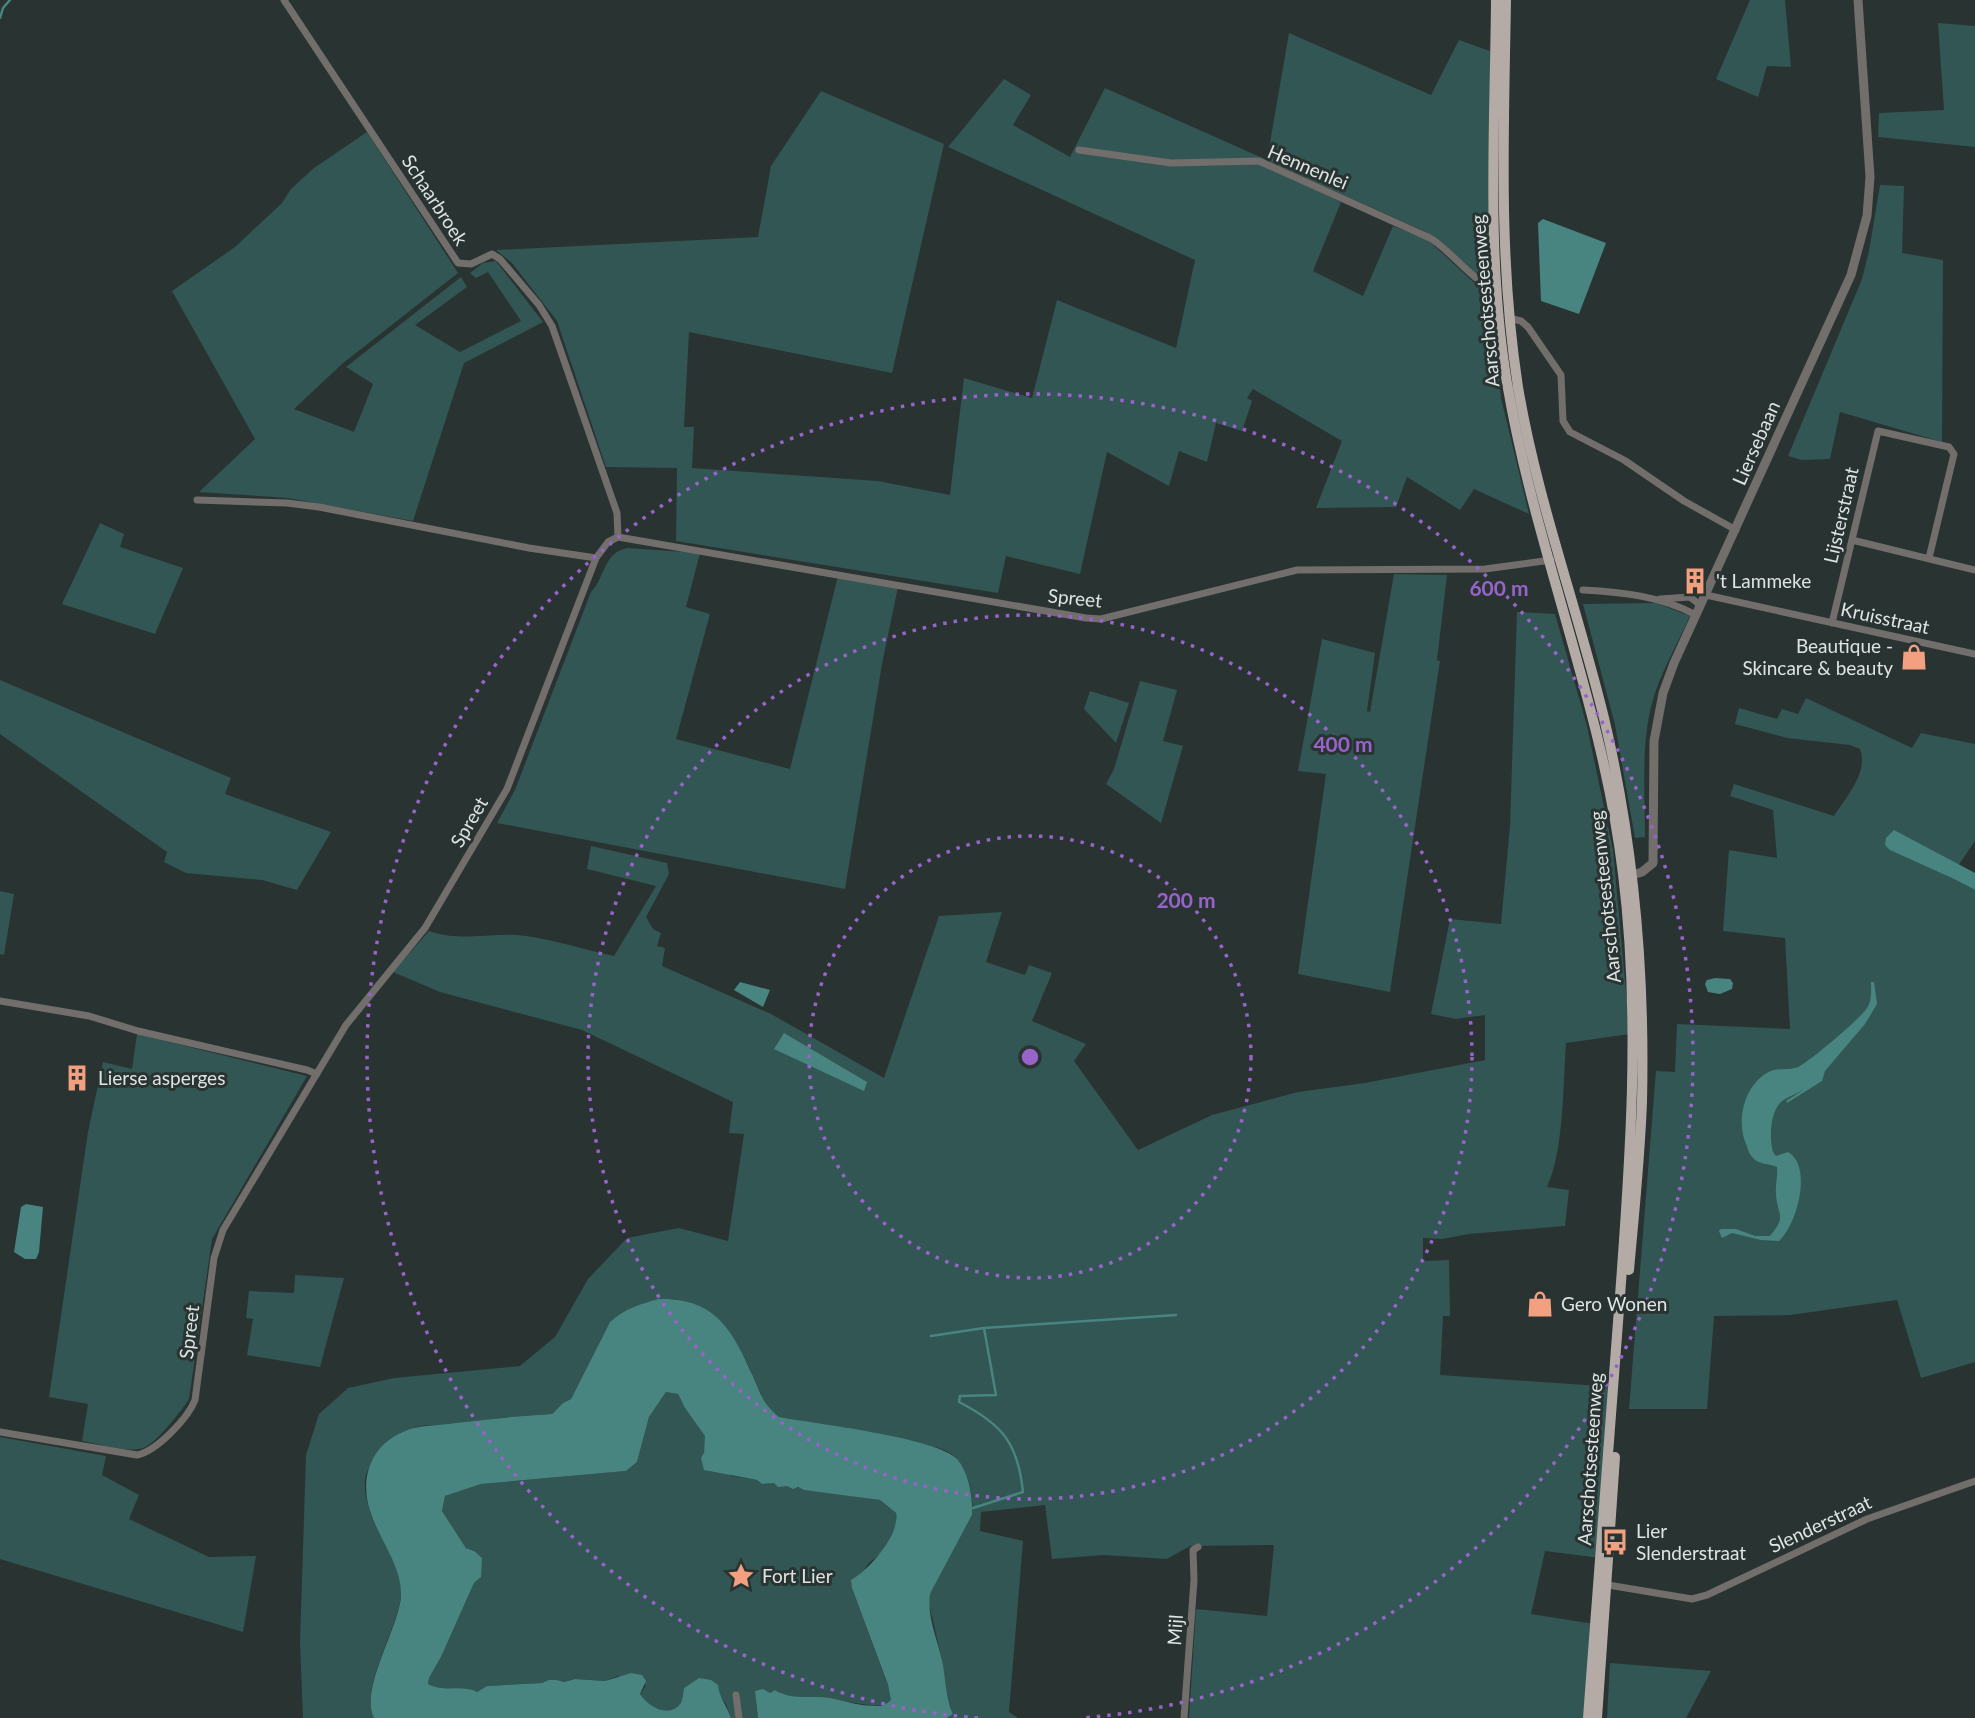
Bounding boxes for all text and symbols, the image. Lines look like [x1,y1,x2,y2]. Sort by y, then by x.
street label: Hennenlei [1265,139,1352,194]
street label: Schaarbroek [398,150,473,250]
street label: Aarschotsesteenweg [1465,214,1503,388]
street label: Liersebaan [1727,397,1784,488]
street label: Lijsterstraat [1818,464,1863,565]
building icon: 't Lammeke [1680,566,1710,596]
place label: 't Lammeke [1716,569,1811,592]
text: 600 m [1469,575,1529,600]
street label: Spreet [1047,583,1103,612]
street label: Kruisstraat [1839,597,1932,638]
place label: Beautique - Skincare & beauty [1742,634,1893,679]
shop icon: Beautique - Skincare & beauty [1899,642,1929,672]
text: 400 m [1313,731,1373,756]
street label: Spreet [445,792,492,851]
street label: Aarschotsesteenweg [1584,810,1625,984]
text: 200 m [1156,887,1216,912]
centre of rings [1018,1045,1042,1069]
building icon: Lierse asperges [62,1063,92,1093]
place label: Lierse asperges [98,1066,225,1089]
shop icon: Gero Wonen [1525,1289,1555,1319]
place label: Gero Wonen [1561,1292,1667,1315]
street label: Spreet [174,1304,203,1360]
street label: Aarschotsesteenweg [1572,1372,1607,1546]
street label: Slenderstraat [1765,1490,1875,1557]
place label: Lier Slenderstraat [1636,1519,1746,1564]
bus stop icon: Lier Slenderstraat [1600,1527,1630,1557]
place icon: Fort Lier [726,1561,756,1591]
place label: Fort Lier [762,1564,833,1587]
street label: Mijl [1162,1614,1187,1646]

